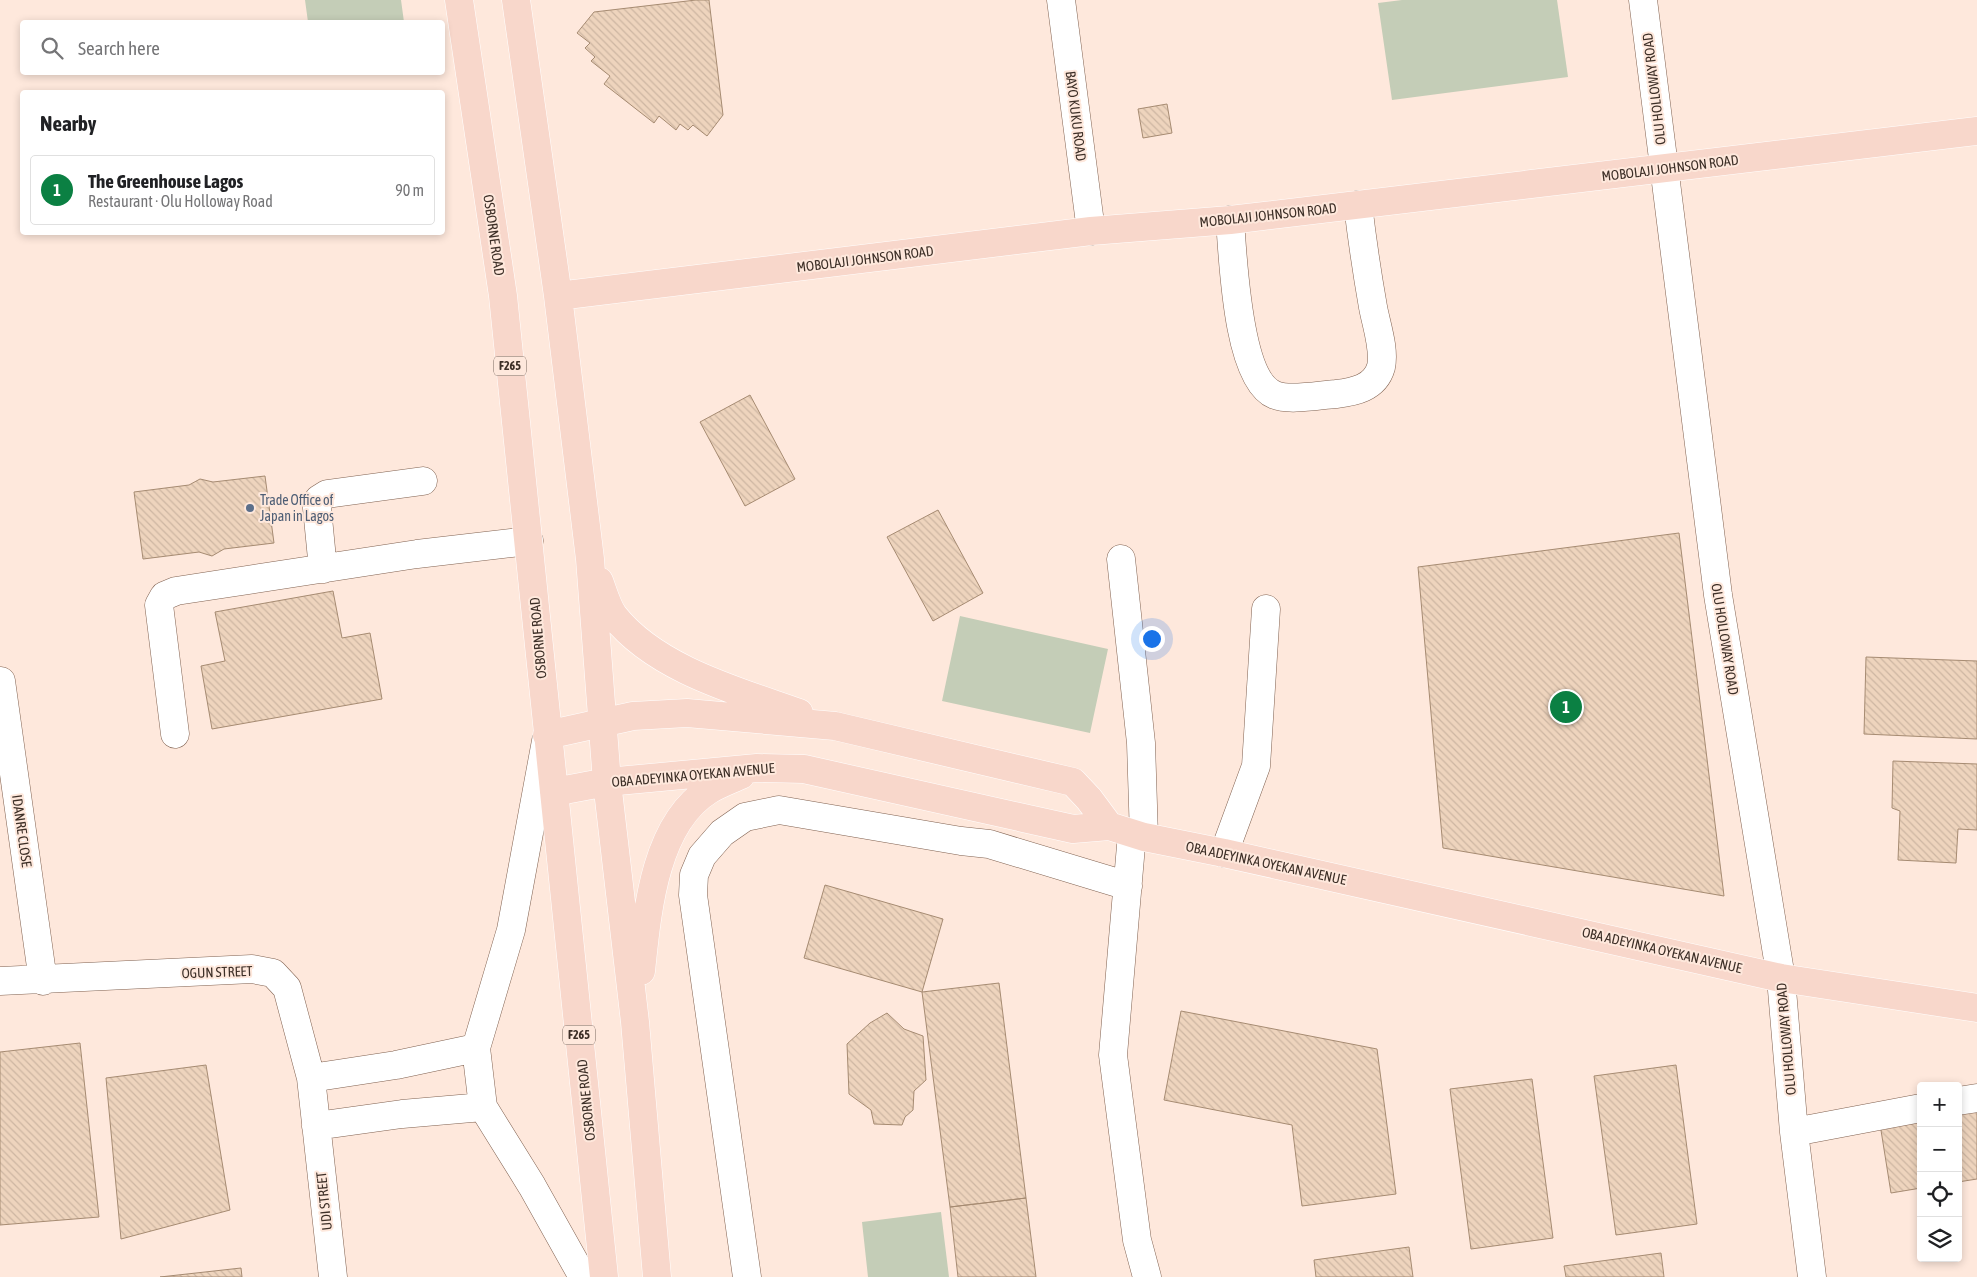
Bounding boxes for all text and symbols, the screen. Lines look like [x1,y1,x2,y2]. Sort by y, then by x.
search box [20,20,445,75]
street label: OLU HOLLOWAY ROAD [1639,32,1669,146]
icon: search [38,34,66,62]
text: Search here [78,37,160,59]
street label: BAYO KUKU ROAD [1063,70,1089,162]
text: Nearby [40,111,96,135]
street label: MOBOLAJI JOHNSON ROAD [1601,152,1739,184]
text: The Greenhouse Lagos [88,170,243,192]
text: 1 [53,181,61,199]
text: 90 m [395,181,424,199]
text: Restaurant · Olu Holloway Road [88,192,273,210]
street label: OSBORNE ROAD [480,193,508,277]
street label: MOBOLAJI JOHNSON ROAD [1199,200,1337,230]
street label: MOBOLAJI JOHNSON ROAD [796,243,934,275]
road number: F265 [494,356,526,376]
place label: Trade Office of Japan in Lagos [260,492,334,524]
marker: Trade Office of Japan in Lagos [244,502,256,514]
street label: OLU HOLLOWAY ROAD [1708,582,1742,696]
street label: OSBORNE ROAD [526,596,550,679]
your location [1139,626,1165,652]
pin: 1 [1550,688,1582,726]
street label: OBA ADEYINKA OYEKAN AVENUE [611,760,775,790]
street label: IDANRE CLOSE [9,794,35,868]
street label: OBA ADEYINKA OYEKAN AVENUE [1184,838,1348,888]
street label: OBA ADEYINKA OYEKAN AVENUE [1580,924,1744,976]
street label: OGUN STREET [181,963,253,981]
street label: OLU HOLLOWAY ROAD [1773,982,1799,1096]
road number: F265 [563,1026,595,1044]
street label: OSBORNE ROAD [574,1058,598,1141]
map controls [1917,1082,1962,1262]
button: + [1917,1082,1962,1127]
button: − [1917,1127,1962,1172]
street label: UDI STREET [313,1171,335,1231]
button: locate [1917,1172,1962,1217]
button: layers [1917,1217,1962,1262]

